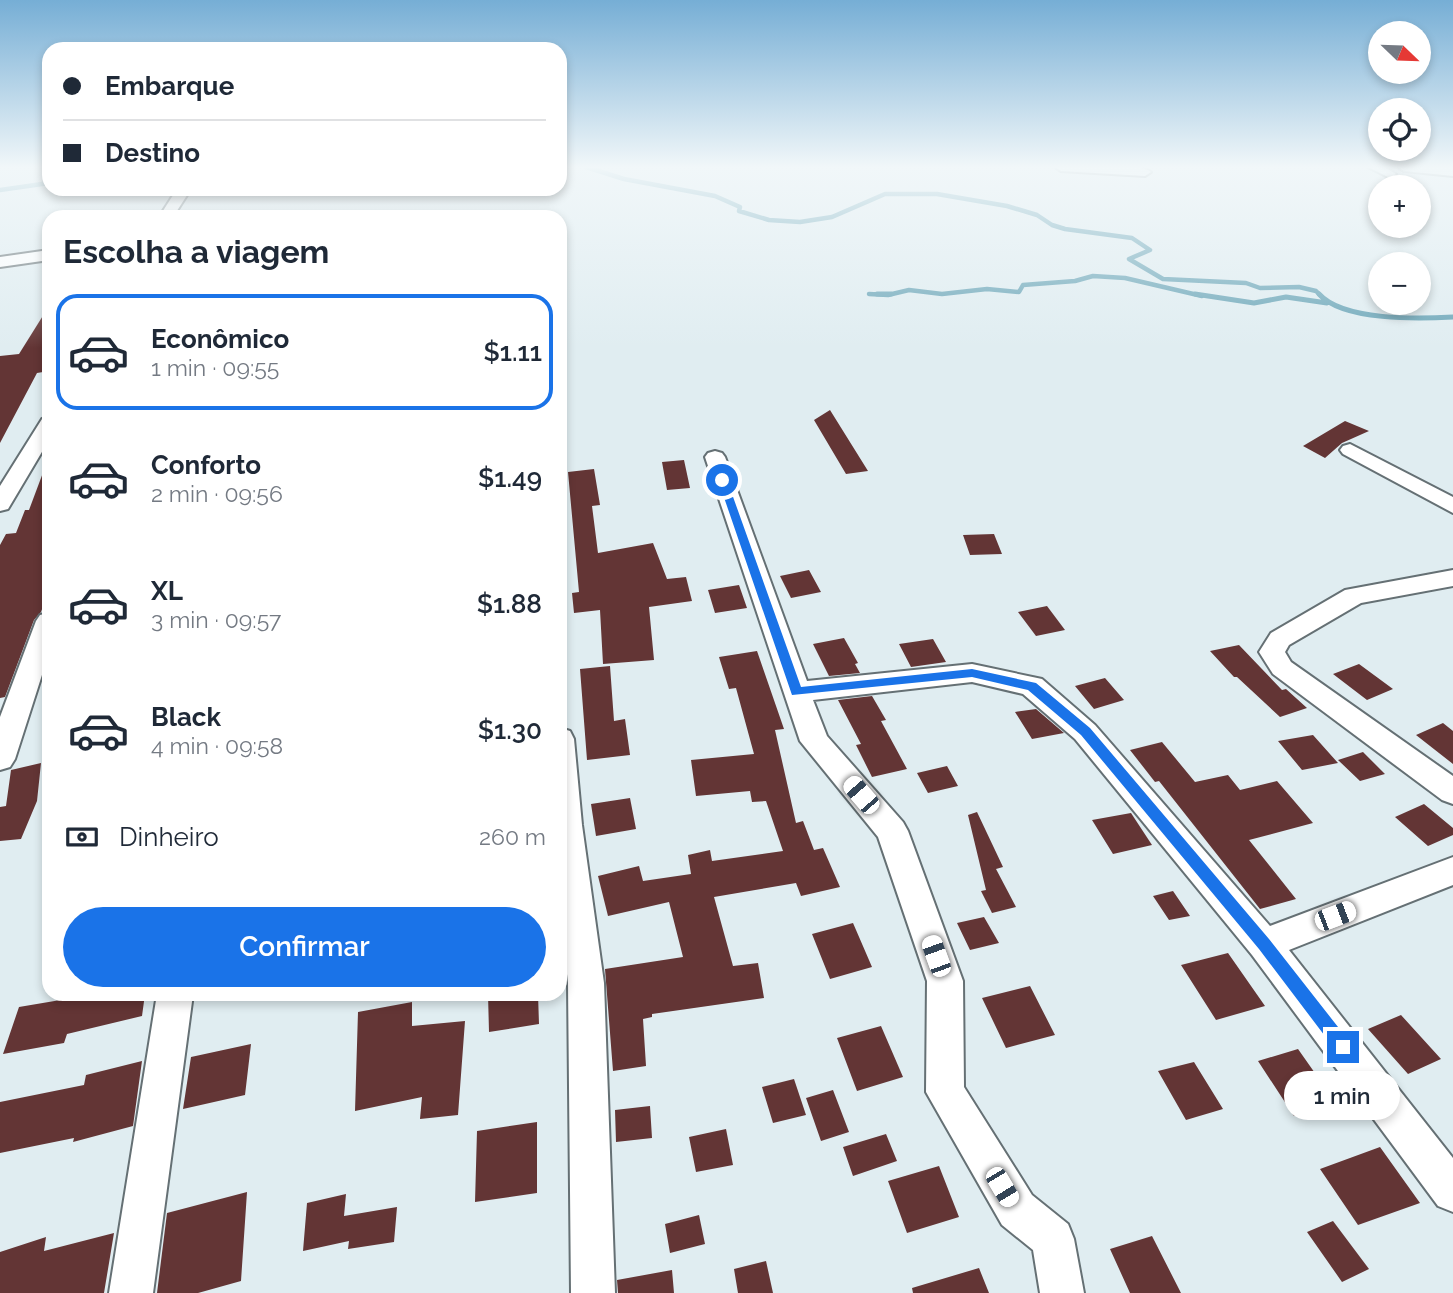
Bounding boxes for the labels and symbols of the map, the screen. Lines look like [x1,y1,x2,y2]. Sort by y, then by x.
north arrow [1368,21,1432,84]
route start [706,464,738,496]
car [840,772,883,818]
car [1312,899,1359,933]
car [919,933,954,979]
route end [1327,1031,1359,1063]
callout: 1 min [1285,1072,1401,1120]
car [983,1164,1022,1210]

